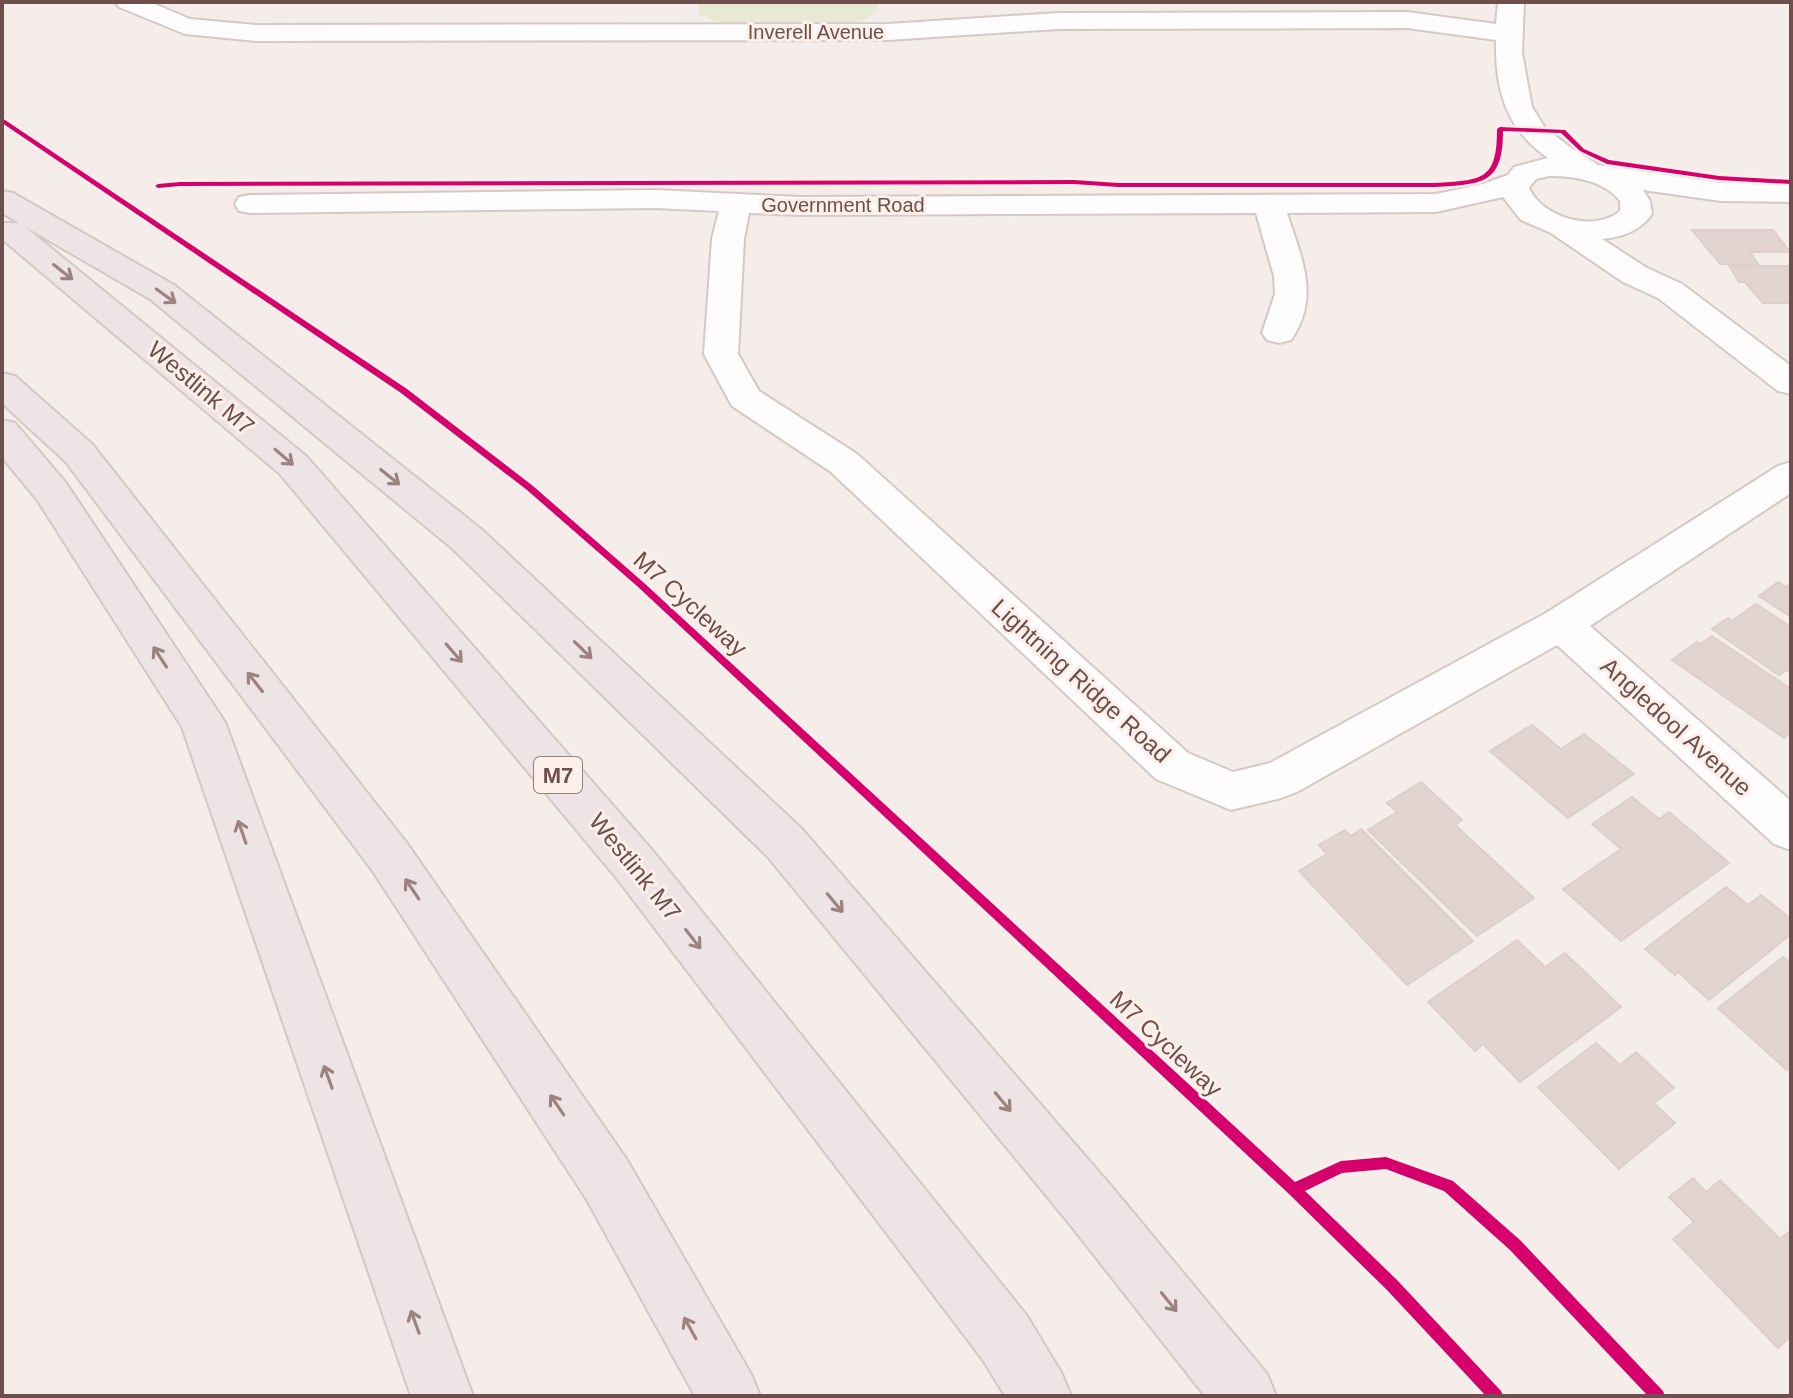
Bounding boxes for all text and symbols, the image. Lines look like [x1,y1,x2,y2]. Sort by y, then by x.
street label: Inverell Avenue [748,21,884,43]
street label: Government Road [761,194,925,216]
one-way arrow [52,263,73,280]
one-way arrow [155,287,176,304]
street label: Westlink M7 [143,335,260,440]
one-way arrow [273,448,293,466]
one-way arrow [379,468,400,485]
street label: M7 Cycleway [628,546,752,661]
street label: Lightning Ridge Road [987,593,1176,768]
one-way arrow [573,640,592,659]
one-way arrow [445,643,463,663]
one-way arrow [152,646,168,669]
street label: Angledool Avenue [1596,652,1757,801]
one-way arrow [247,672,264,693]
road number: M7 [534,757,582,793]
street label: Westlink M7 [584,808,687,926]
one-way arrow [233,820,248,845]
one-way arrow [404,879,420,901]
one-way arrow [826,892,844,912]
one-way arrow [684,927,701,949]
street label: M7 Cycleway [1105,985,1228,1102]
one-way arrow [320,1065,335,1090]
one-way arrow [994,1091,1012,1111]
one-way arrow [549,1095,565,1117]
one-way arrow [1160,1291,1177,1312]
one-way arrow [407,1310,422,1335]
one-way arrow [682,1317,698,1340]

